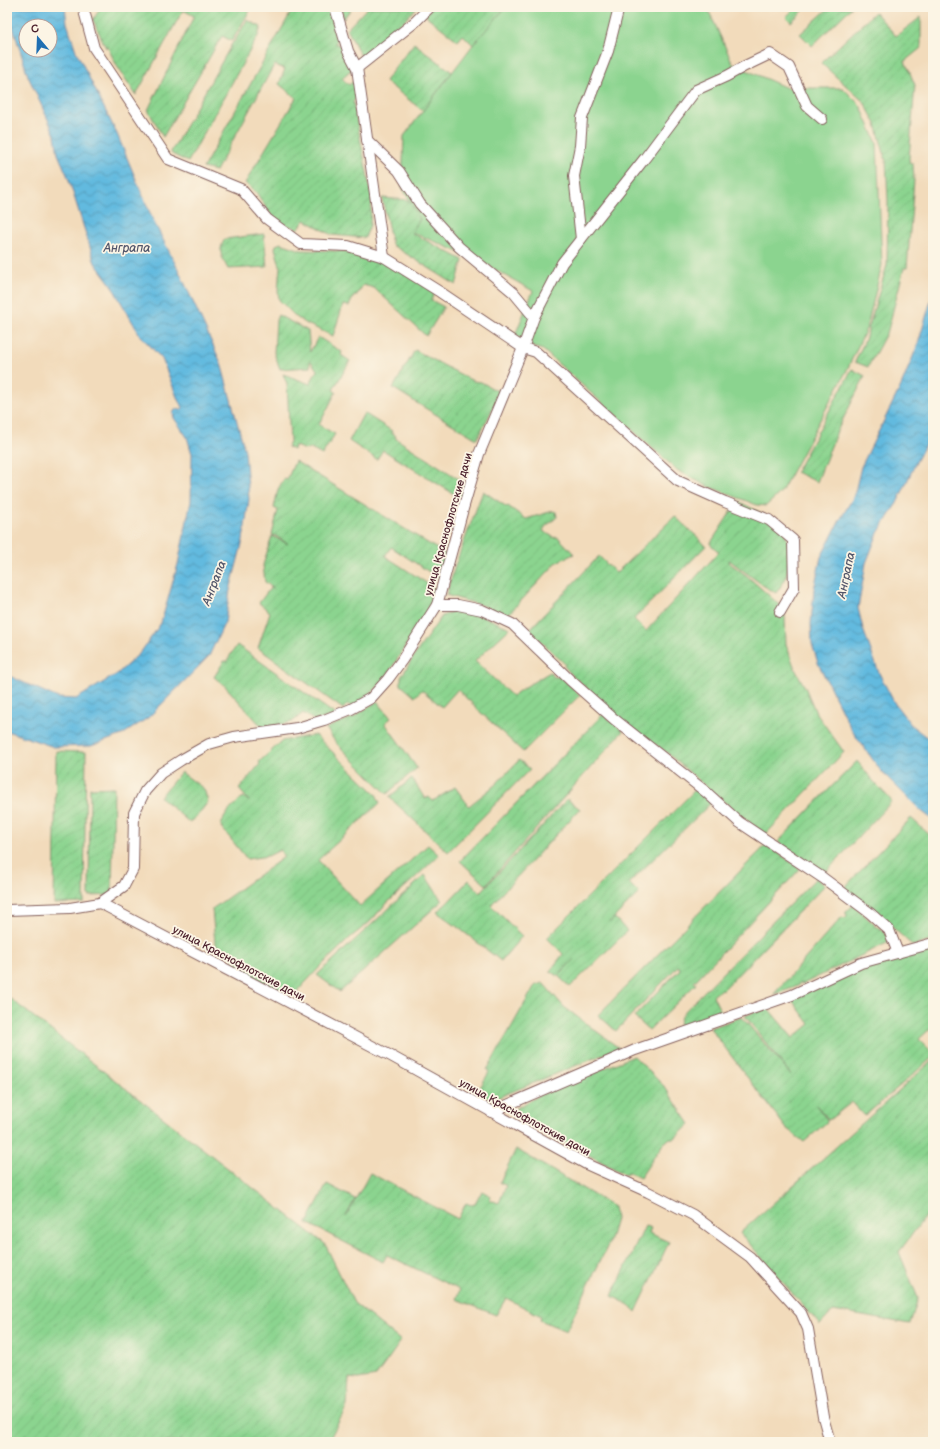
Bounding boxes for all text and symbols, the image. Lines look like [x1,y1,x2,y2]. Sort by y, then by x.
north arrow [18,18,58,58]
text: С [29,22,41,36]
water label: Анграпа [103,241,150,256]
street label: улица Краснофлотские дачи [422,451,475,597]
water label: Анграпа [834,551,859,600]
water label: Анграпа [199,559,230,609]
street label: улица Краснофлотские дачи [170,923,307,1004]
street label: улица Краснофлотские дачи [457,1076,593,1159]

